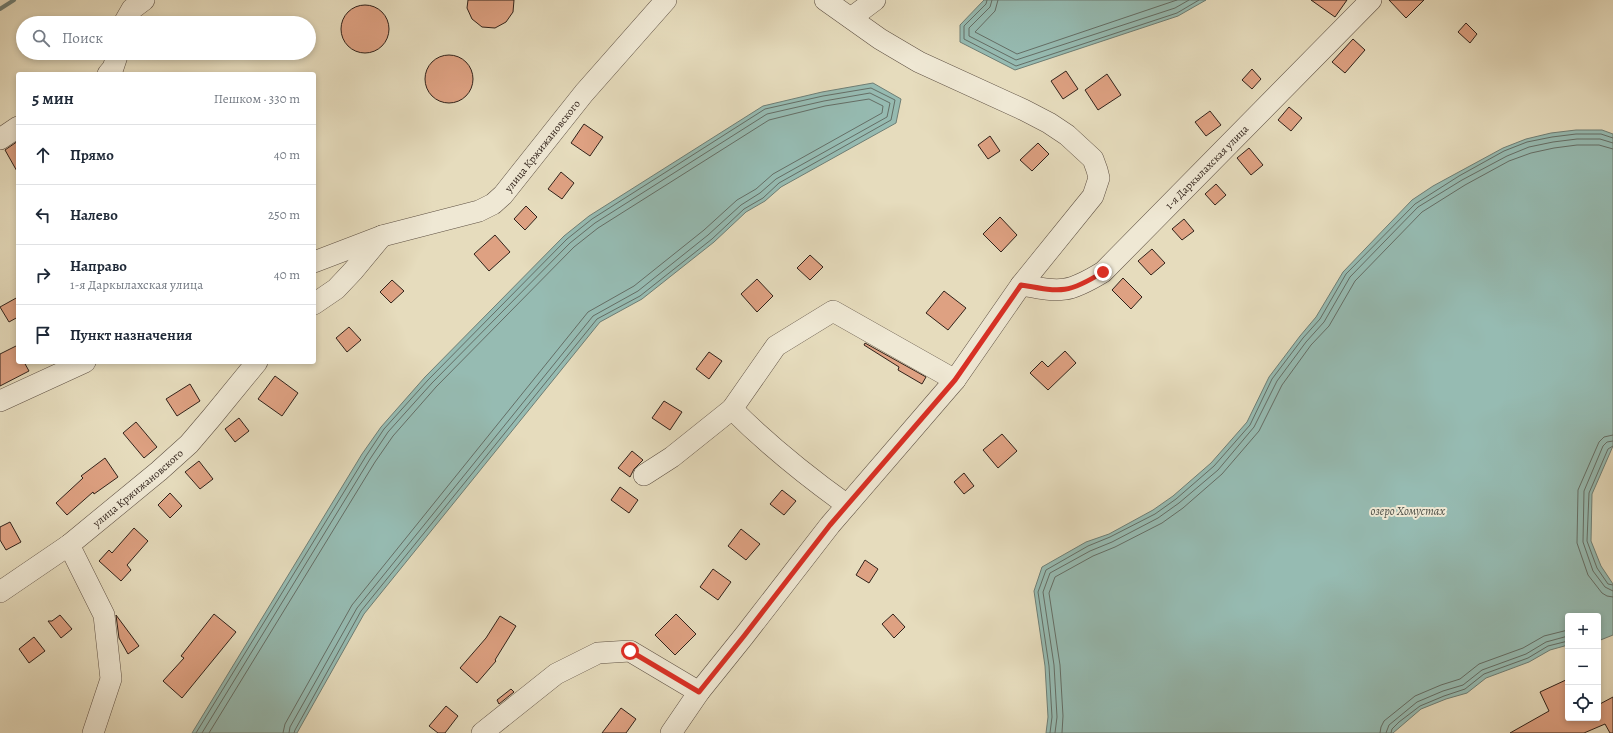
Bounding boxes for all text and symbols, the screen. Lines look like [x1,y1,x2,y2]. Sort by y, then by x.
search box [16,16,316,60]
icon: search [30,27,52,49]
text: Поиск [62,28,103,48]
text: 5 мин [32,87,74,110]
text: Пешком · 330 m [214,90,300,107]
street label: улица Кржижановского [501,96,584,196]
street label: 1-я Даркылахская улица [1162,121,1253,213]
icon: ahead [32,144,54,166]
text: Прямо [70,145,114,165]
text: 40 m [274,146,300,163]
icon: left [32,204,54,226]
text: Налево [70,205,118,225]
text: 250 m [268,206,300,223]
text: Направо [70,256,127,276]
route end [1094,263,1112,281]
icon: right [32,264,54,286]
text: 40 m [274,266,300,283]
text: 1-я Даркылахская улица [70,276,203,293]
icon: arrive [32,324,54,346]
text: Пункт назначения [70,325,192,345]
street label: улица Кржижановского [89,446,187,531]
water label: озеро Хомустах [1371,503,1446,519]
map controls [1565,613,1601,721]
button: + [1565,613,1601,649]
route start [621,642,639,660]
button: − [1565,649,1601,685]
button: locate [1565,685,1601,721]

